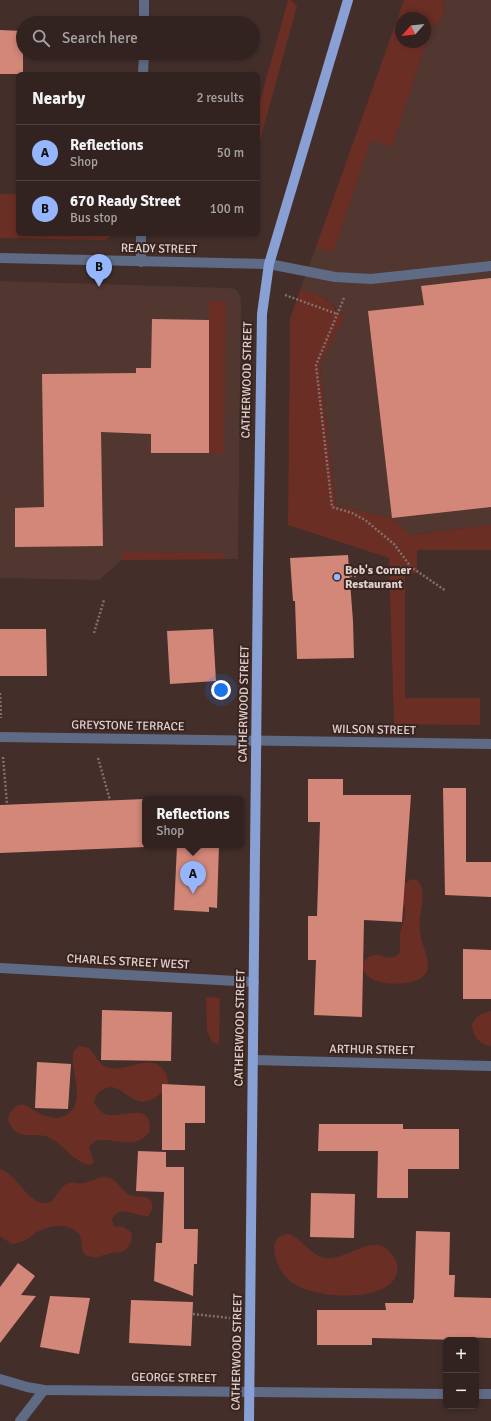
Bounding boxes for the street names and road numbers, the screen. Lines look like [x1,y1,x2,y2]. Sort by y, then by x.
street label: READY STREET [121,241,198,257]
street label: CATHERWOOD STREET [238,321,256,439]
street label: CATHERWOOD STREET [235,645,253,763]
street label: GREYSTONE TERRACE [71,718,185,734]
street label: WILSON STREET [332,722,416,738]
street label: CHARLES STREET WEST [66,951,190,973]
street label: CATHERWOOD STREET [231,969,249,1087]
street label: ARTHUR STREET [329,1042,415,1058]
street label: CATHERWOOD STREET [228,1293,246,1411]
street label: GEORGE STREET [131,1370,217,1386]

